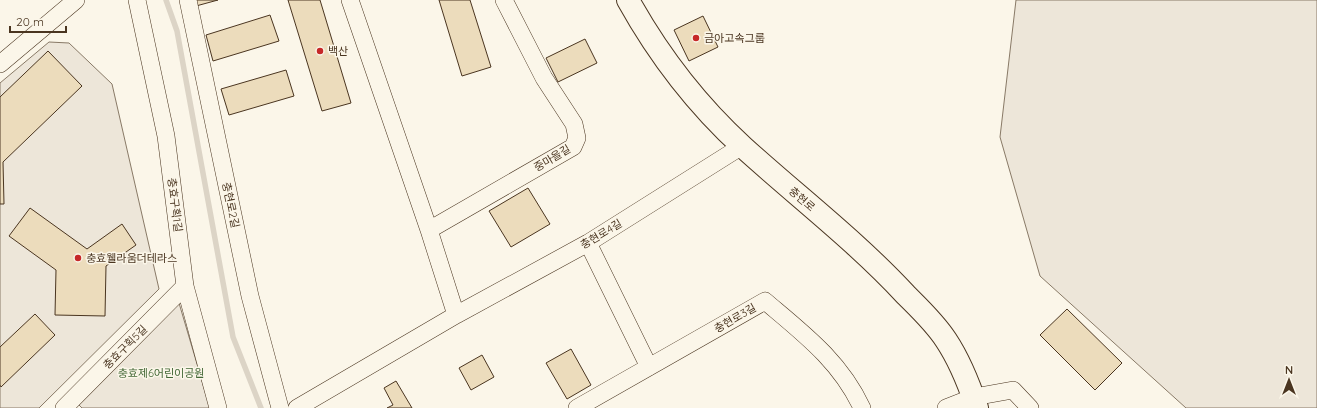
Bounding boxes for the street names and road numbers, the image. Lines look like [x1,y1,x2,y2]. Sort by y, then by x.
street label: 중마을길 [531,142,573,174]
street label: 충효구획1길 [165,177,185,233]
street label: 충현로2길 [219,181,243,229]
street label: 충현로 [786,184,818,214]
street label: 충현로4길 [578,216,624,252]
street label: 충현로3길 [711,300,759,336]
street label: 충효구획5길 [100,322,150,372]

